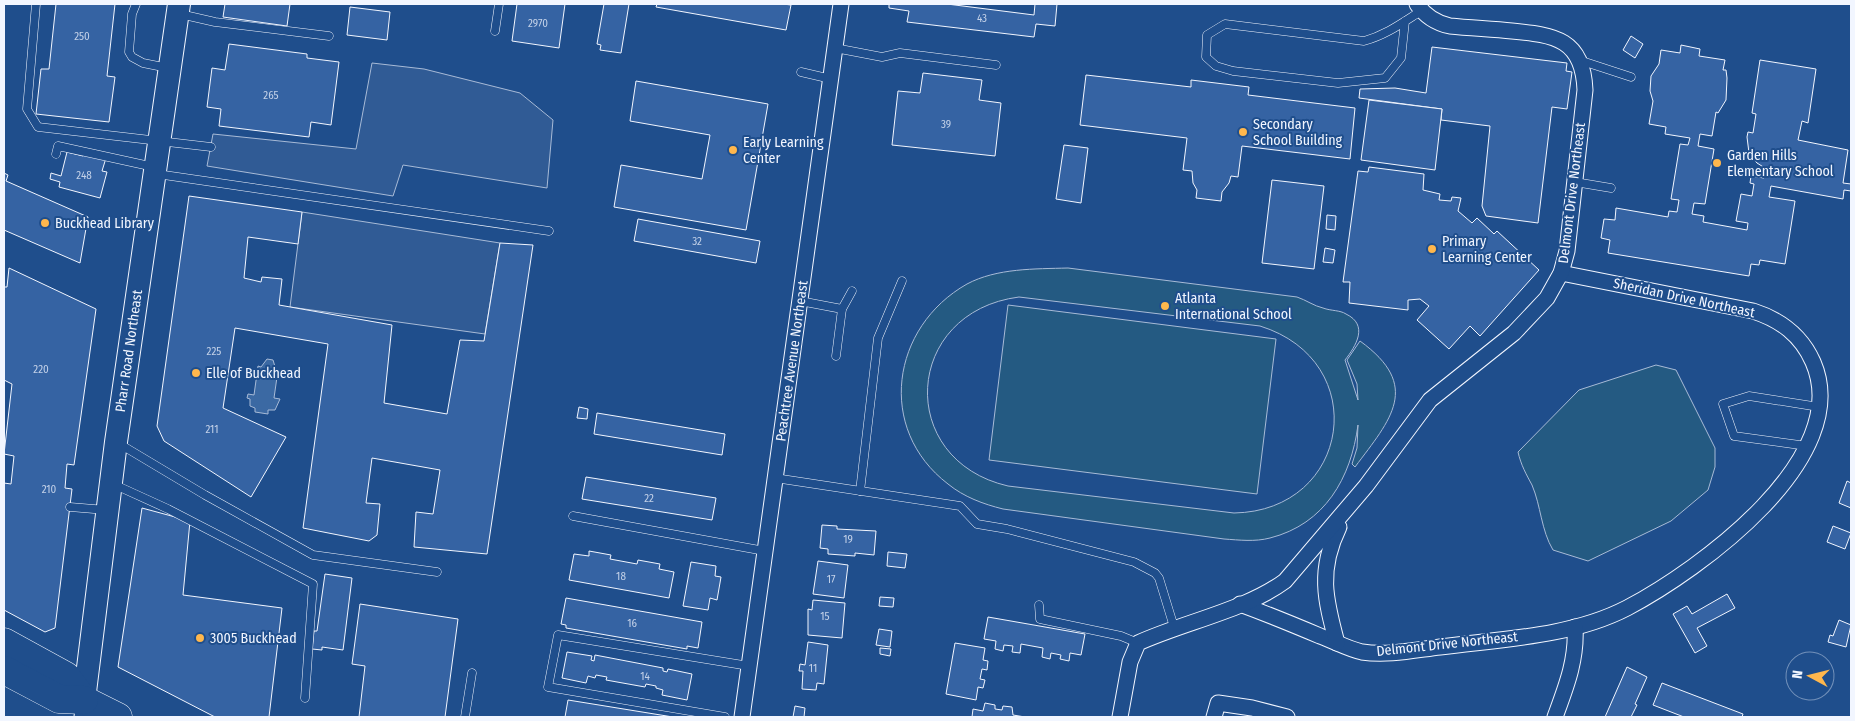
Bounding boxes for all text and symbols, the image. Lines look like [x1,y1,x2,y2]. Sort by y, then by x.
house number: 43 [977,12,987,25]
house number: 2970 [528,17,548,30]
house number: 250 [74,30,90,43]
house number: 265 [263,89,279,102]
place label: Secondary School Building [1253,116,1343,149]
house number: 39 [941,118,951,131]
street label: Delmont Drive Northeast [1555,121,1589,264]
marker: Secondary School Building [1237,126,1249,138]
place label: Early Learning Center [743,134,824,167]
marker: Early Learning Center [727,144,739,156]
place label: Garden Hills Elementary School [1727,147,1834,180]
marker: Garden Hills Elementary School [1711,157,1723,169]
house number: 248 [76,169,92,182]
place label: Buckhead Library [55,215,155,232]
marker: Buckhead Library [39,217,51,229]
place label: Primary Learning Center [1442,233,1532,266]
house number: 32 [692,235,702,248]
marker: Primary Learning Center [1426,243,1438,255]
street label: Sheridan Drive Northeast [1612,275,1757,321]
street label: Peachtree Avenue Northeast [772,279,812,443]
street label: Pharr Road Northeast [112,288,146,413]
place label: Atlanta International School [1175,290,1292,323]
marker: Atlanta International School [1159,300,1171,312]
house number: 225 [207,345,221,358]
house number: 220 [33,363,49,376]
place label: Elle of Buckhead [206,365,301,382]
marker: Elle of Buckhead [190,367,202,379]
house number: 211 [205,423,219,436]
house number: 210 [42,483,57,496]
house number: 22 [644,492,654,505]
house number: 19 [843,533,853,546]
house number: 18 [616,570,626,583]
house number: 17 [827,573,836,586]
house number: 15 [820,610,830,623]
house number: 16 [627,617,637,630]
street label: Delmont Drive Northeast [1376,628,1519,660]
place label: 3005 Buckhead [210,630,297,647]
marker: 3005 Buckhead [194,632,206,644]
north arrow [1785,651,1835,701]
house number: 11 [809,662,817,675]
text: N [1789,669,1807,680]
house number: 14 [640,670,650,683]

